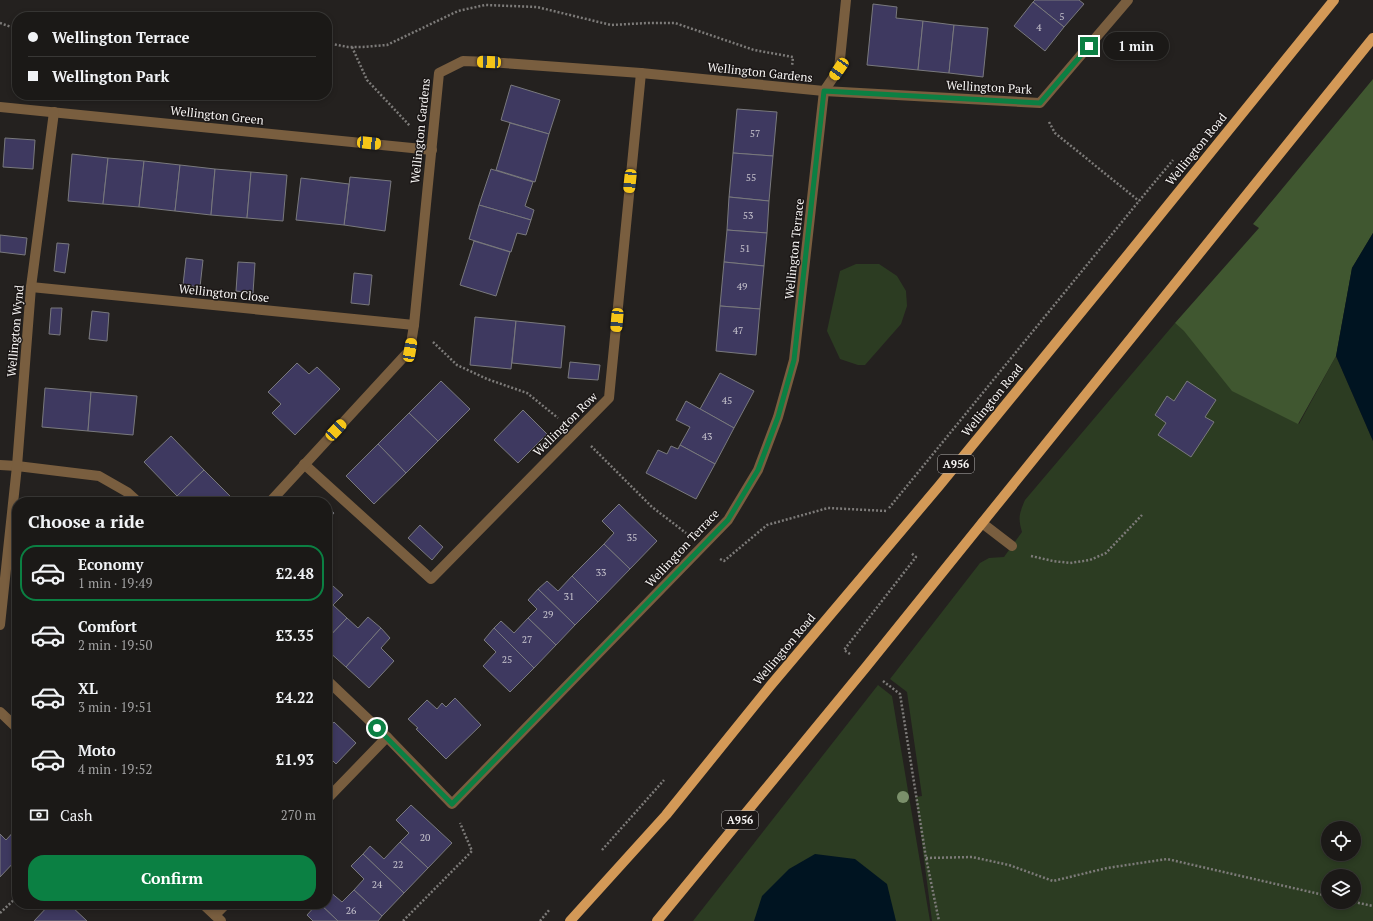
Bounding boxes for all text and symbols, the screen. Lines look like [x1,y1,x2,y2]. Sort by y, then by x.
house number: 5 [1059,10,1065,23]
house number: 4 [1036,21,1042,34]
text: Wellington Terrace [52,27,190,47]
callout: 1 min [1103,32,1169,60]
route end [1080,37,1098,55]
text: 1 min [1118,37,1154,55]
car [477,56,501,68]
car [827,56,851,82]
street label: Wellington Gardens [707,59,813,85]
text: Wellington Park [52,66,169,86]
street label: Wellington Park [946,77,1033,97]
street label: Wellington Gardens [407,78,433,184]
street label: Wellington Green [170,103,264,127]
street label: Wellington Road [1162,110,1230,188]
house number: 57 [750,127,760,140]
car [356,136,382,150]
car [623,168,637,194]
house number: 55 [746,171,756,184]
street label: Wellington Terrace [781,198,807,300]
house number: 53 [743,209,753,222]
house number: 51 [740,242,750,255]
house number: 49 [737,280,747,293]
street label: Wellington Close [178,281,270,305]
street label: Wellington Wynd [4,284,27,378]
car [610,308,624,332]
house number: 47 [733,324,743,337]
car [402,337,418,363]
street label: Wellington Road [958,361,1026,439]
street label: Wellington Row [530,389,600,459]
house number: 45 [722,394,732,407]
car [323,417,349,443]
house number: 43 [702,430,712,443]
road number: A956 [938,455,974,473]
street label: Wellington Terrace [642,506,722,590]
text: Choose a ride [28,509,144,533]
house number: 35 [627,531,637,544]
text: Economy [78,554,143,574]
icon: car [30,555,66,591]
text: £2.48 [276,563,314,583]
house number: 33 [596,566,606,579]
text: 1 min · 19:49 [78,574,152,592]
house number: 31 [564,590,574,603]
house number: 29 [543,608,553,621]
street label: Wellington Road [750,610,818,688]
text: Comfort [78,616,137,636]
icon: car [30,617,66,653]
text: £3.35 [276,625,314,645]
house number: 27 [522,633,532,646]
text: 2 min · 19:50 [78,636,152,654]
house number: 25 [502,653,512,666]
text: XL [78,678,98,698]
icon: car [30,679,66,715]
text: £4.22 [276,687,314,707]
text: 3 min · 19:51 [78,698,152,716]
route start [368,719,386,737]
text: Moto [78,740,116,760]
icon: car [30,741,66,777]
text: £1.93 [276,749,314,769]
text: 4 min · 19:52 [78,760,152,778]
icon: cash [28,804,50,826]
text: Cash [60,805,93,825]
text: 270 m [281,806,316,824]
road number: A956 [722,811,758,829]
map controls [1321,821,1361,909]
button: locate [1321,821,1361,861]
house number: 20 [420,831,430,844]
button: Confirm [28,855,316,901]
house number: 22 [393,858,403,871]
button: layers [1321,869,1361,909]
house number: 24 [372,878,383,891]
house number: 26 [346,904,357,917]

